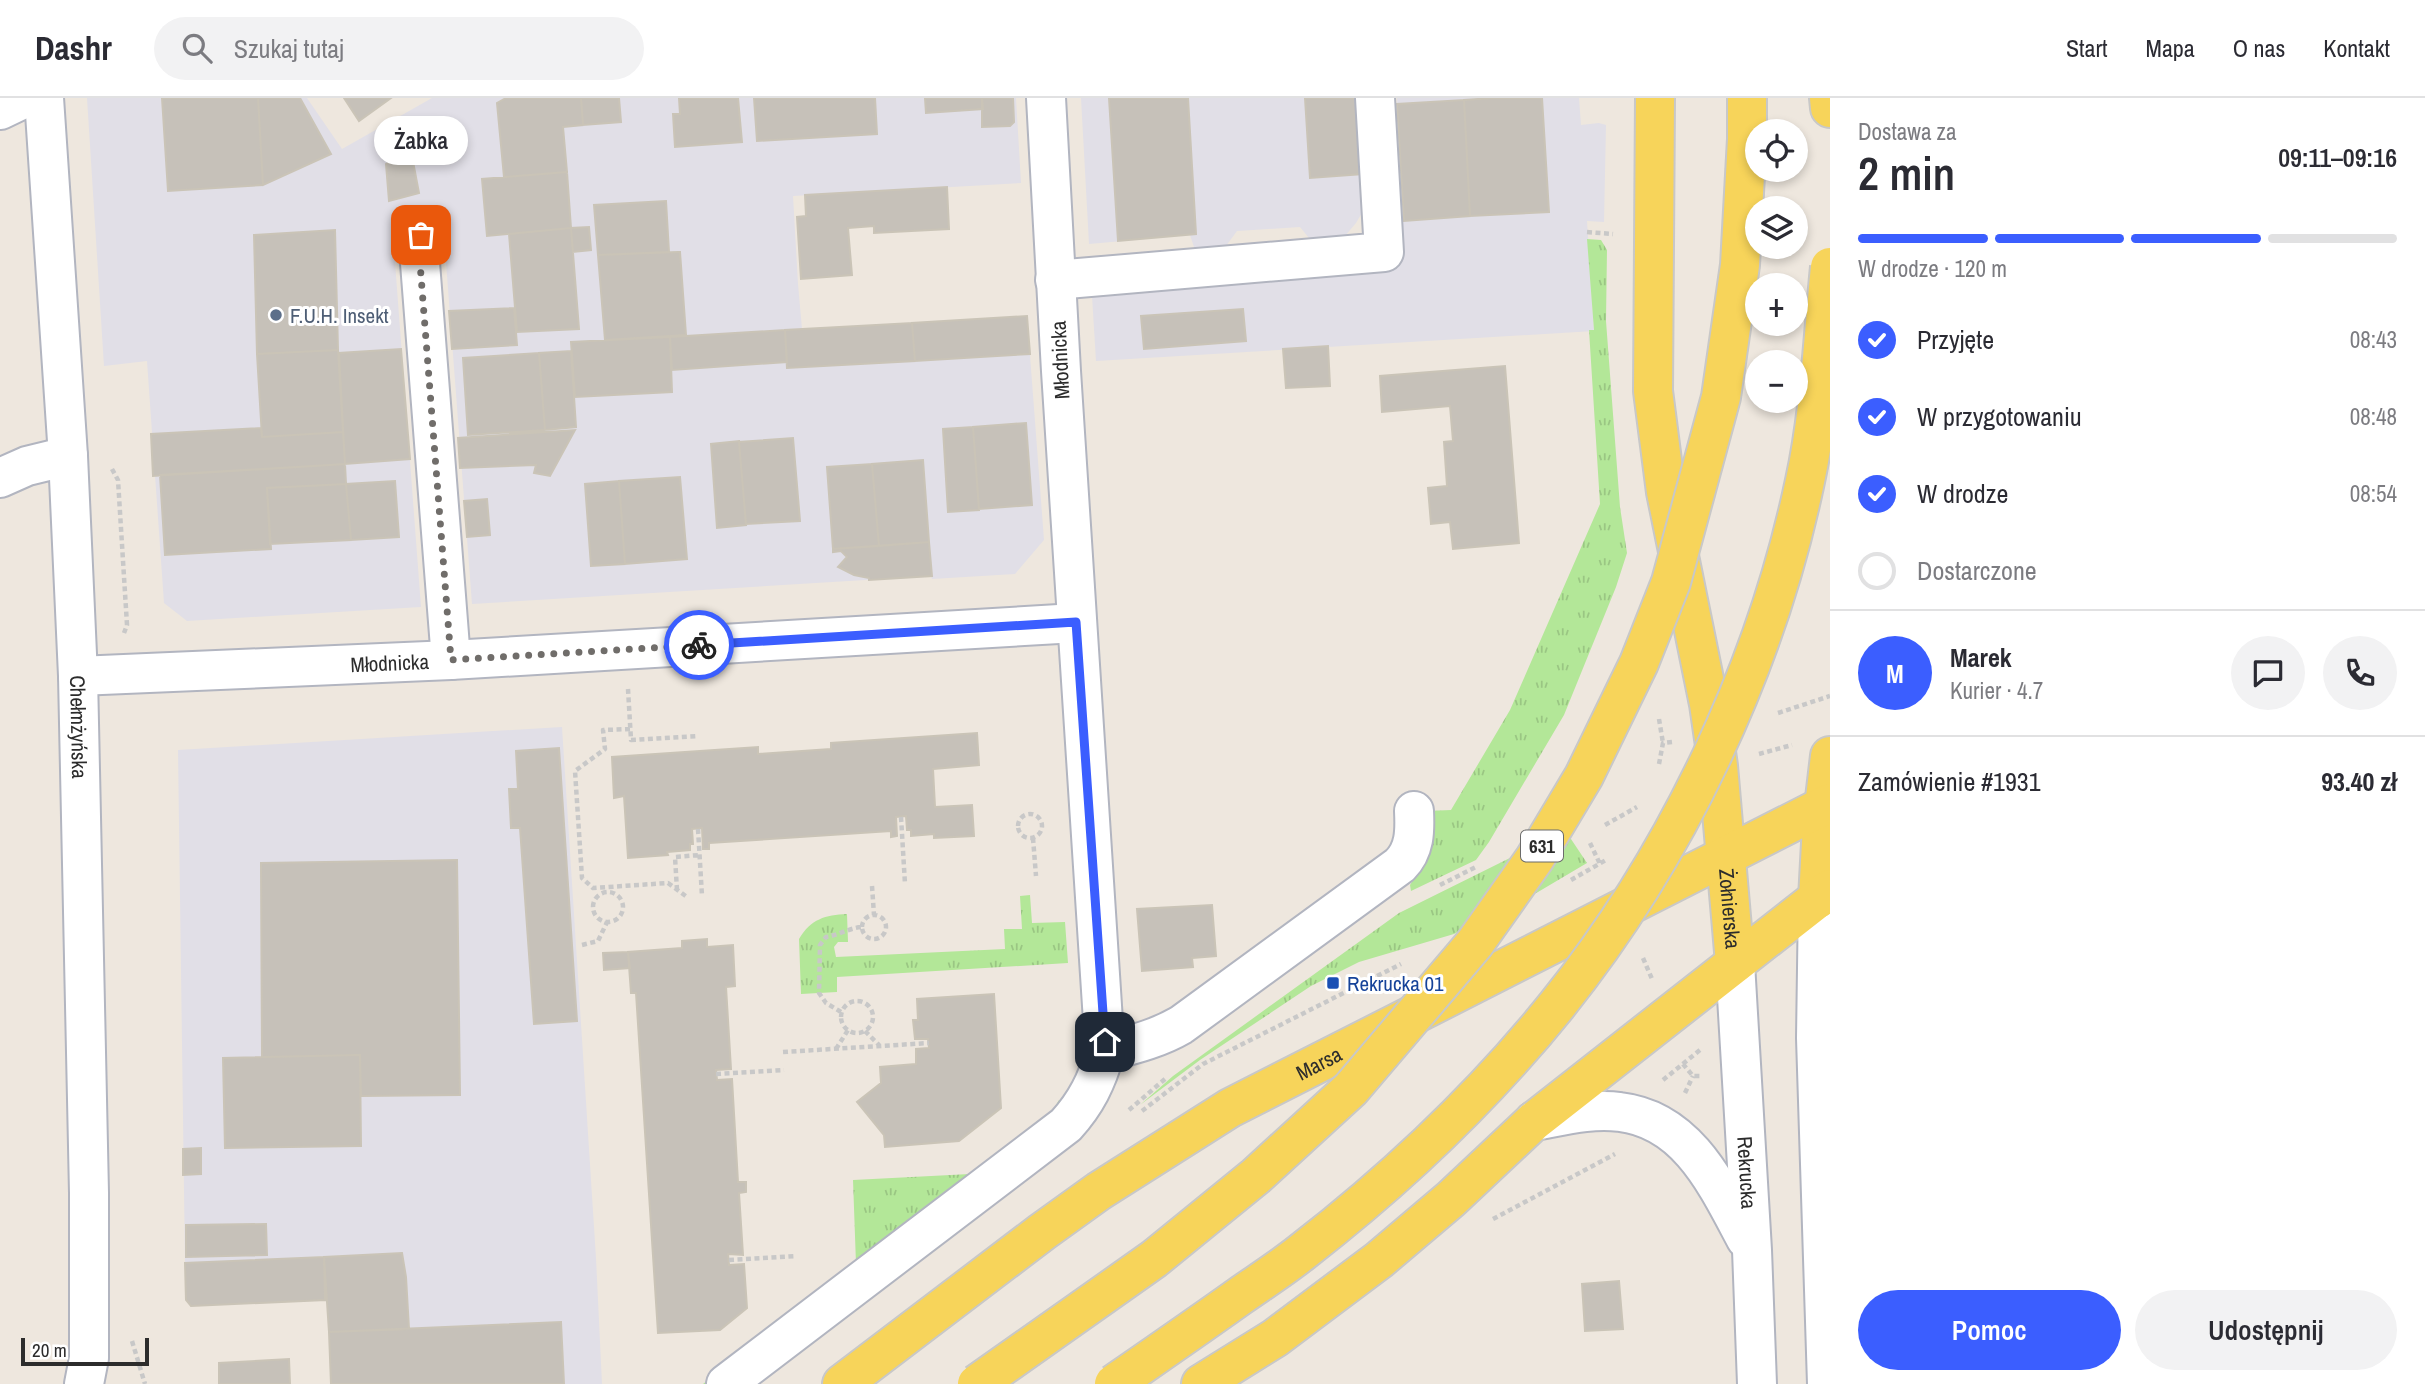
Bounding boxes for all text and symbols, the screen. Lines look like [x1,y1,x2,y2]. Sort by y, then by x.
search box [154,17,644,80]
text: Dashr [35,26,112,70]
icon: search [178,29,216,67]
text: Szukaj tutaj [234,31,344,66]
text: Start [2066,32,2108,64]
text: Mapa [2146,32,2195,64]
text: O nas [2233,32,2285,64]
text: Kontakt [2323,32,2390,64]
callout: Żabka [374,116,468,165]
text: Dostawa za [1858,116,1957,147]
map controls [1745,119,1808,413]
button: locate [1745,119,1808,182]
text: Żabka [394,125,448,156]
text: 09:11–09:16 [2278,140,2397,175]
text: 2 min [1858,142,1955,204]
button: layers [1745,196,1808,259]
pin [391,205,451,265]
icon: bag [402,216,440,254]
text: W drodze · 120 m [1858,253,2007,284]
button: + [1745,273,1808,336]
place label: F.U.H. Insekt [290,301,389,330]
marker: F.U.H. Insekt [268,307,284,323]
street label: Młodnicka [1043,320,1077,400]
icon: check [1858,321,1896,359]
text: Przyjęte [1917,322,1994,357]
text: 08:43 [2350,324,2397,355]
button: − [1745,350,1808,413]
icon: check [1858,398,1896,436]
text: W przygotowaniu [1917,399,2082,434]
text: 08:48 [2350,401,2397,432]
icon: check [1858,475,1896,513]
text: W drodze [1917,476,2008,511]
text: 08:54 [2350,478,2397,509]
text: Dostarczone [1917,553,2037,588]
courier [664,610,734,680]
icon: bike [680,626,718,664]
button: chat [2231,636,2305,710]
button: phone [2323,636,2397,710]
text: Marek [1950,640,2012,675]
street label: Młodnicka [350,646,430,679]
text: M [1886,656,1904,691]
street label: Chełmżyńska [63,675,95,779]
text: Kurier · 4.7 [1950,675,2043,706]
text: Zamówienie #1931 [1858,764,2041,799]
text: 93.40 zł [2321,764,2397,799]
road number: 631 [1521,831,1563,862]
street label: Żołnierska [1712,867,1748,950]
place label: Rekrucka 01 [1347,969,1444,998]
marker: Rekrucka 01 [1325,975,1341,991]
pin [1075,1012,1135,1072]
icon: home [1086,1023,1124,1061]
street label: Marsa [1291,1039,1347,1087]
street label: Rekrucka [1731,1135,1764,1210]
button: Pomoc [1858,1290,2121,1370]
button: Udostępnij [2135,1290,2397,1370]
scale bar [21,1335,149,1367]
text: 20 m [32,1337,67,1363]

